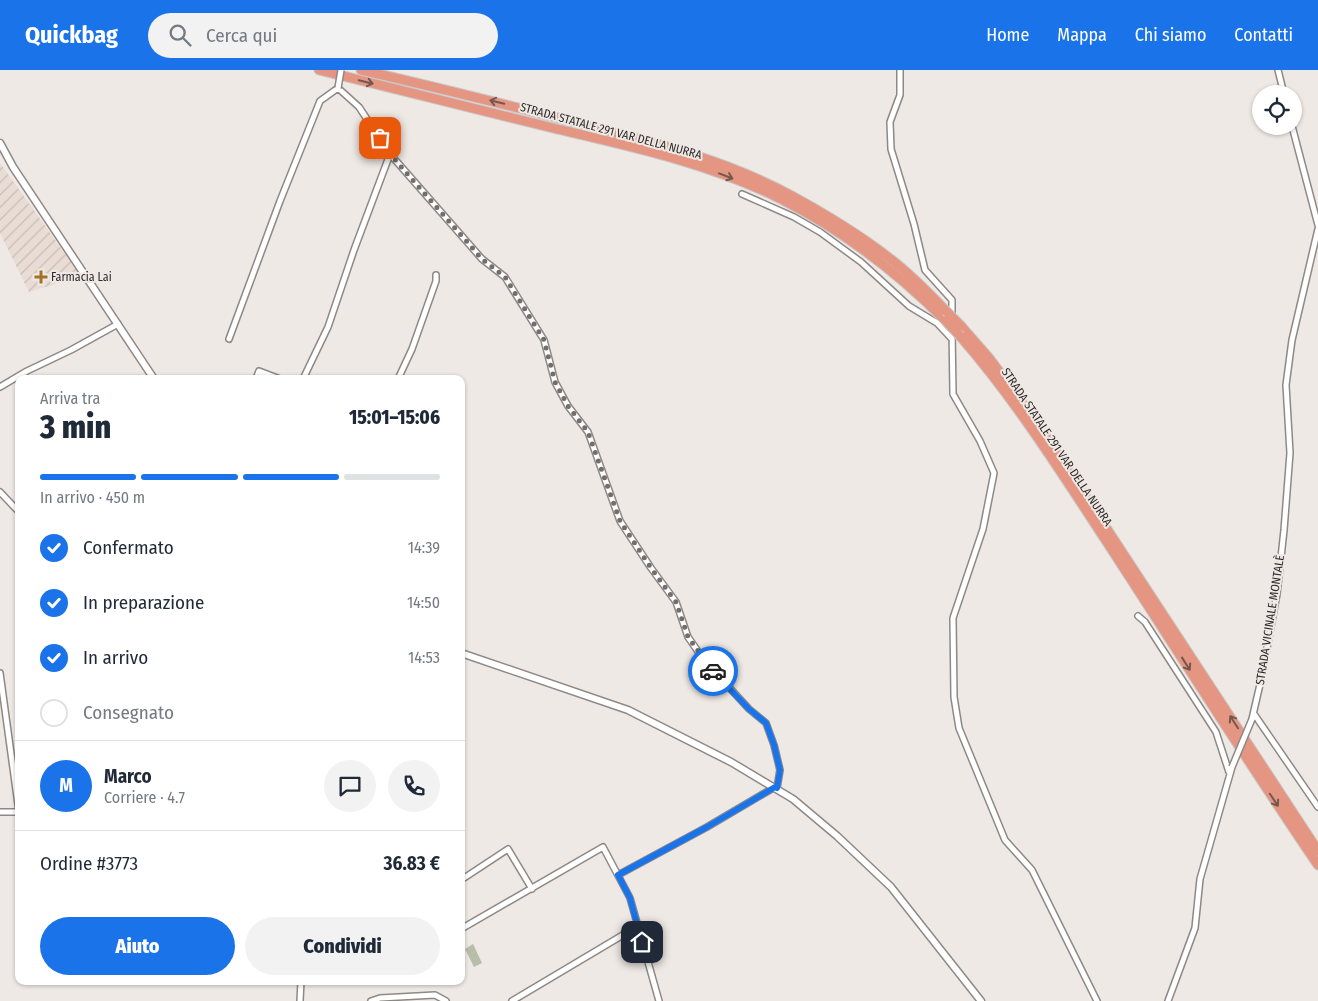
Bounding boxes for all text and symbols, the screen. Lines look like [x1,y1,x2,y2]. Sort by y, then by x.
search box [148,13,498,58]
text: Quickbag [25,21,118,49]
icon: search [166,21,194,49]
text: Cerca qui [206,24,277,47]
text: Home [986,24,1029,46]
text: Mappa [1057,24,1107,46]
text: Chi siamo [1135,24,1206,46]
text: Contatti [1234,24,1293,46]
one-way arrow [358,78,374,87]
map controls [1252,85,1302,135]
button: locate [1252,85,1302,135]
one-way arrow [489,97,505,107]
street label: STRADA STATALE 291 VAR DELLA NURRA [519,100,704,162]
pin [359,117,401,159]
icon: bag [366,124,394,152]
one-way arrow [718,172,733,181]
place label: Farmacia Lai [51,270,112,284]
marker: Farmacia Lai [35,271,47,283]
street label: STRADA STATALE 291 VAR DELLA NURRA [999,365,1116,529]
text: Arriva tra [40,389,100,408]
text: 15:01–15:06 [349,406,440,429]
text: 3 min [40,408,111,446]
text: In arrivo · 450 m [40,488,145,507]
icon: check [40,534,68,562]
text: Confermato [83,536,174,559]
text: 14:39 [408,538,440,557]
street label: STRADA VICINALE MONTALÈ [1252,554,1287,686]
icon: check [40,589,68,617]
text: In preparazione [83,591,204,614]
text: 14:50 [407,593,440,612]
icon: check [40,644,68,672]
text: In arrivo [83,646,148,669]
courier [688,646,738,696]
text: 14:53 [408,648,440,667]
one-way arrow [1181,656,1191,670]
icon: car [699,657,727,685]
text: Consegnato [83,701,174,724]
one-way arrow [1228,716,1238,730]
button: chat [324,760,376,812]
button: phone [388,760,440,812]
text: Marco [104,765,152,788]
text: M [59,774,73,797]
text: Corriere · 4.7 [104,788,185,807]
one-way arrow [1269,793,1279,807]
text: Ordine #3773 [40,852,138,875]
text: 36.83 € [384,852,440,875]
button: Aiuto [40,917,235,975]
button: Condividi [245,917,440,975]
pin [621,921,663,963]
icon: home [628,928,656,956]

